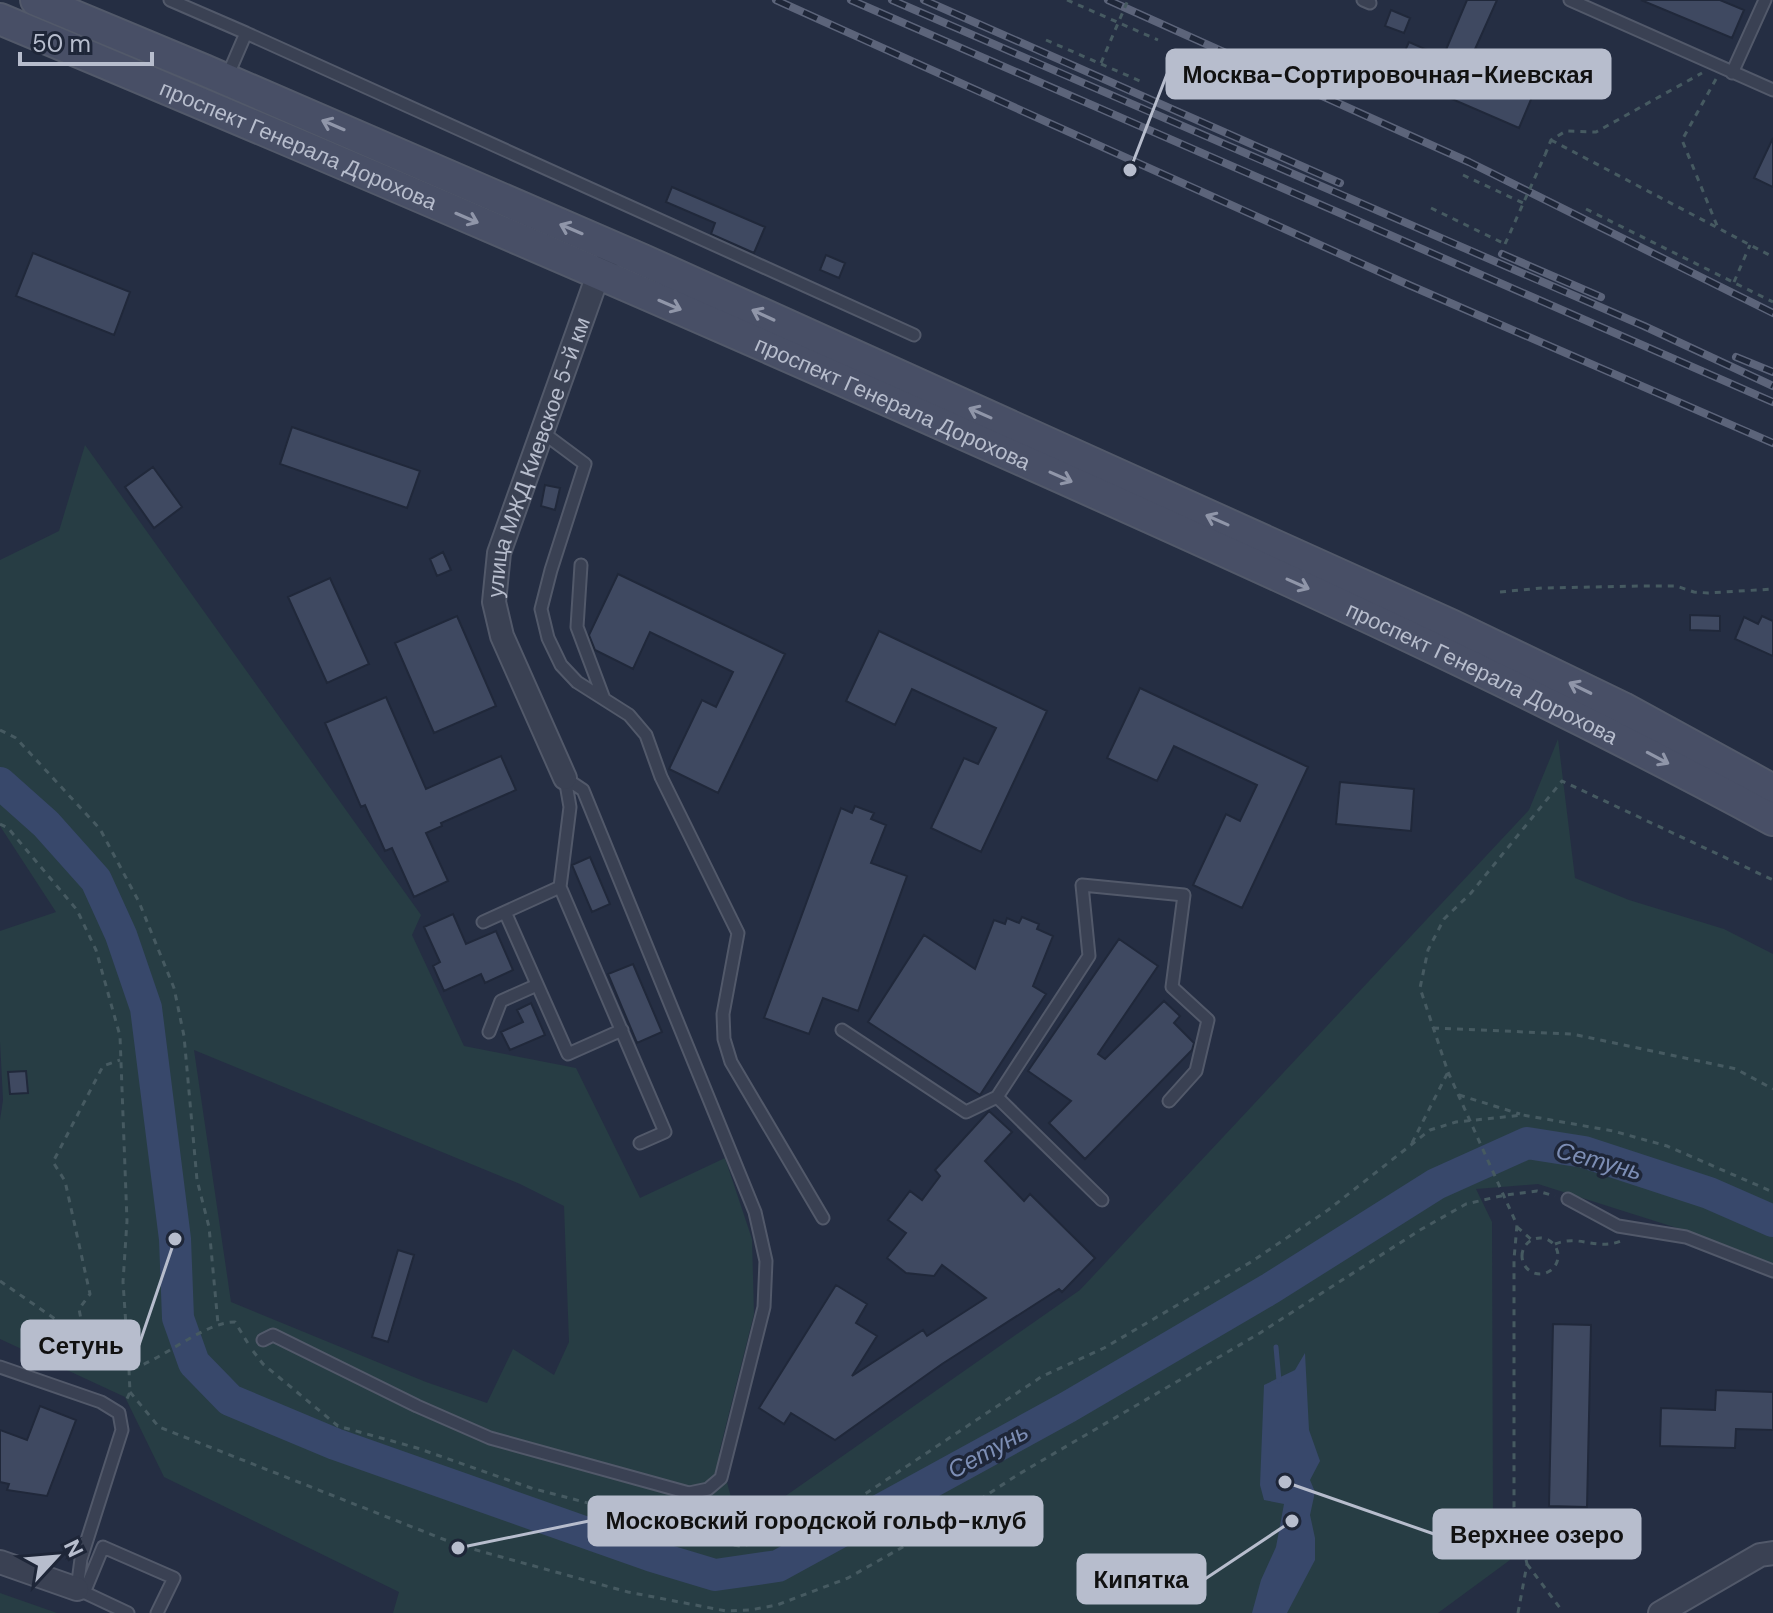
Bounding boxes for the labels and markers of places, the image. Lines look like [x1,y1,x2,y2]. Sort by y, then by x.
callout: Москва-Сортировочная-Киевская [1167,50,1610,98]
callout: Сетунь [22,1321,139,1369]
callout: Московский городской гольф-клуб [589,1497,1042,1545]
callout: Верхнее озеро [1434,1510,1640,1558]
callout: Кипятка [1078,1555,1205,1603]

